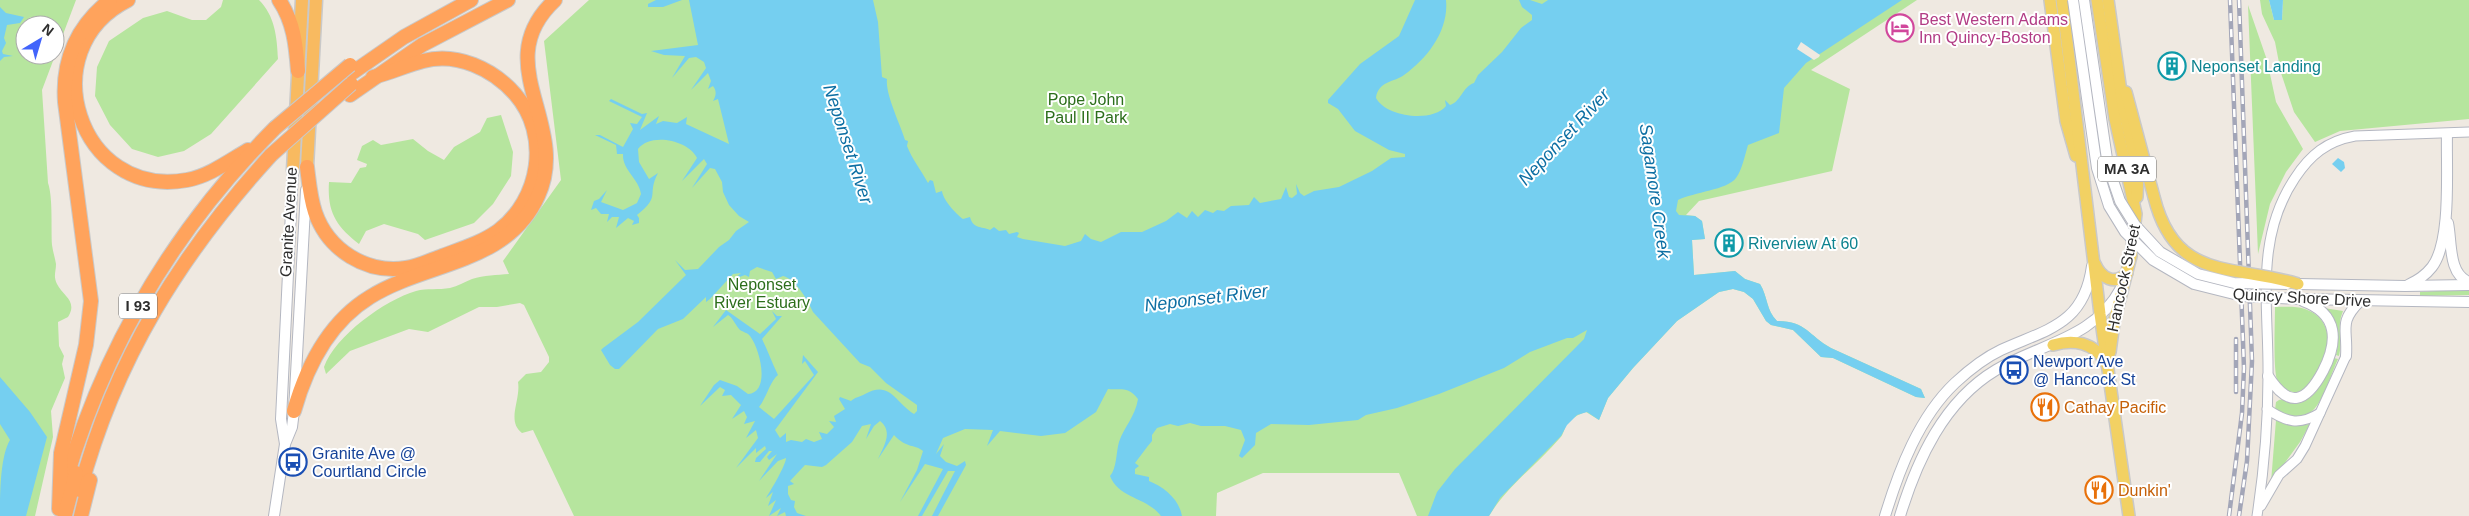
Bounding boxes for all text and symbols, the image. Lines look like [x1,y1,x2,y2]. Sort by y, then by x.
place label: Best Western Adams Inn Quincy-Boston [1919,11,2068,46]
hotel icon: Best Western Adams Inn Quincy-Boston [1885,13,1915,43]
north arrow [15,15,65,65]
text: N [39,20,57,39]
building icon: Neponset Landing [2157,51,2187,81]
place label: Neponset Landing [2191,58,2321,75]
water label: Neponset River [819,82,877,207]
water label: Neponset River [1514,84,1614,189]
park label: Pope John Paul II Park [1045,91,1128,126]
water label: Sagamore Creek [1636,122,1675,261]
road number: MA 3A [2098,156,2156,182]
street label: Granite Avenue [277,167,300,277]
street label: Hancock Street [2104,222,2143,333]
building icon: Riverview At 60 [1714,228,1744,258]
place label: Riverview At 60 [1748,235,1858,252]
park label: Neponset River Estuary [714,276,810,311]
water label: Neponset River [1143,280,1270,315]
street label: Quincy Shore Drive [2232,285,2372,310]
road number: I 93 [119,294,157,318]
place label: Newport Ave @ Hancock St [2033,353,2136,388]
bus stop icon: Newport Ave @ Hancock St [1999,355,2029,385]
restaurant icon: Cathay Pacific [2030,392,2060,422]
place label: Cathay Pacific [2064,399,2166,416]
place label: Granite Ave @ Courtland Circle [312,445,427,480]
bus stop icon: Granite Ave @ Courtland Circle [278,447,308,477]
restaurant icon: Dunkin' [2084,475,2114,505]
place label: Dunkin' [2118,482,2171,499]

